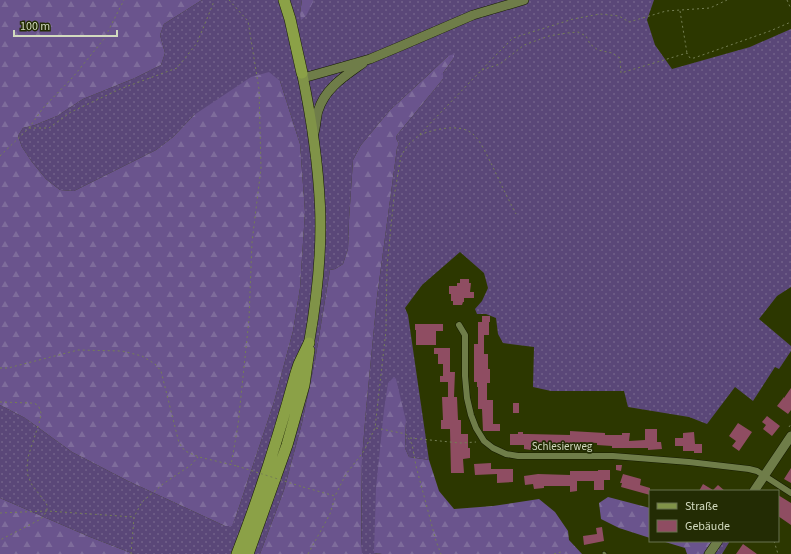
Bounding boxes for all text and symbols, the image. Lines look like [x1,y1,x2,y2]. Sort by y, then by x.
scale bar [14,12,117,38]
text: 100 m [20,18,50,35]
street label: Schlesierweg [532,439,593,454]
legend [649,490,779,542]
text: Straße [685,498,718,515]
text: Gebäude [685,518,730,535]

